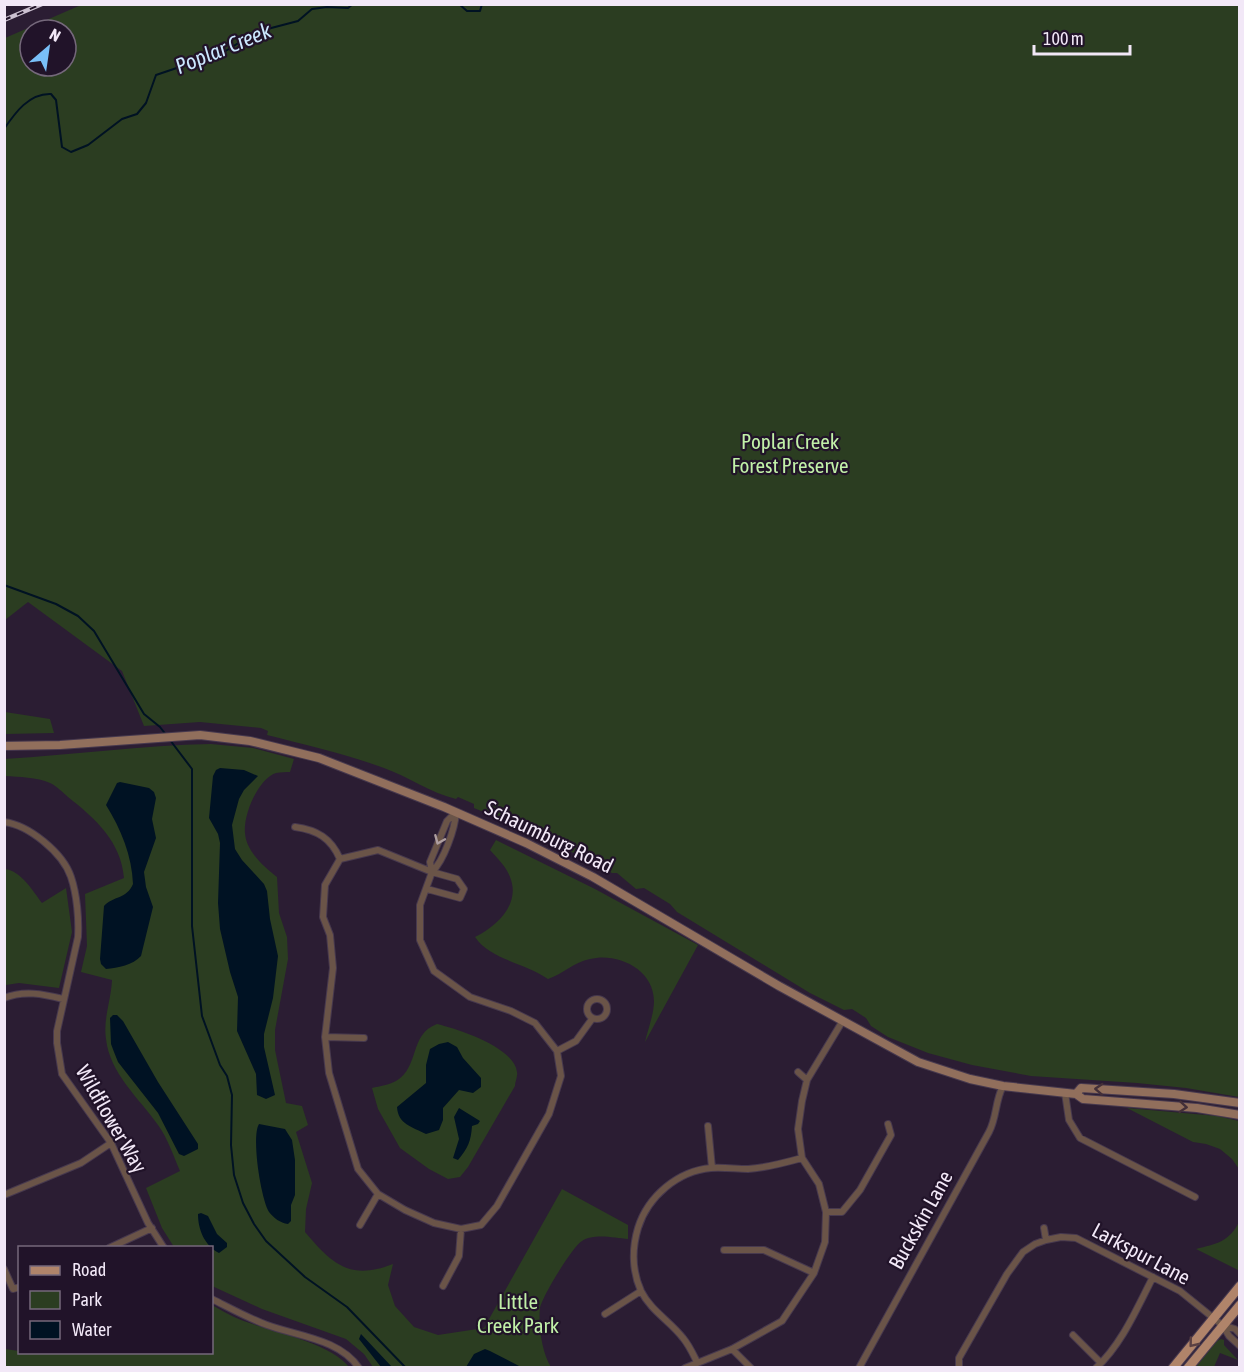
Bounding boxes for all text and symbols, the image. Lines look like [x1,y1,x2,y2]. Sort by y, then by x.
water label: Poplar Creek [171,17,275,79]
north arrow [18,18,78,78]
scale bar [1034,18,1130,56]
text: N [47,25,64,45]
text: 100 m [1043,28,1084,49]
park label: Poplar Creek Forest Preserve [731,429,849,477]
street label: Schaumburg Road [482,795,617,877]
one-way arrow [434,834,446,845]
street label: Wildflower Way [71,1060,152,1177]
one-way arrow [1095,1083,1104,1096]
one-way arrow [1178,1100,1187,1113]
street label: Buckskin Lane [883,1166,957,1273]
street label: Larkspur Lane [1088,1217,1195,1289]
legend [18,1246,213,1354]
text: Road [72,1259,106,1280]
text: Park [72,1289,102,1310]
park label: Little Creek Park [477,1289,559,1337]
text: Water [72,1319,112,1340]
one-way arrow [1189,1336,1200,1347]

